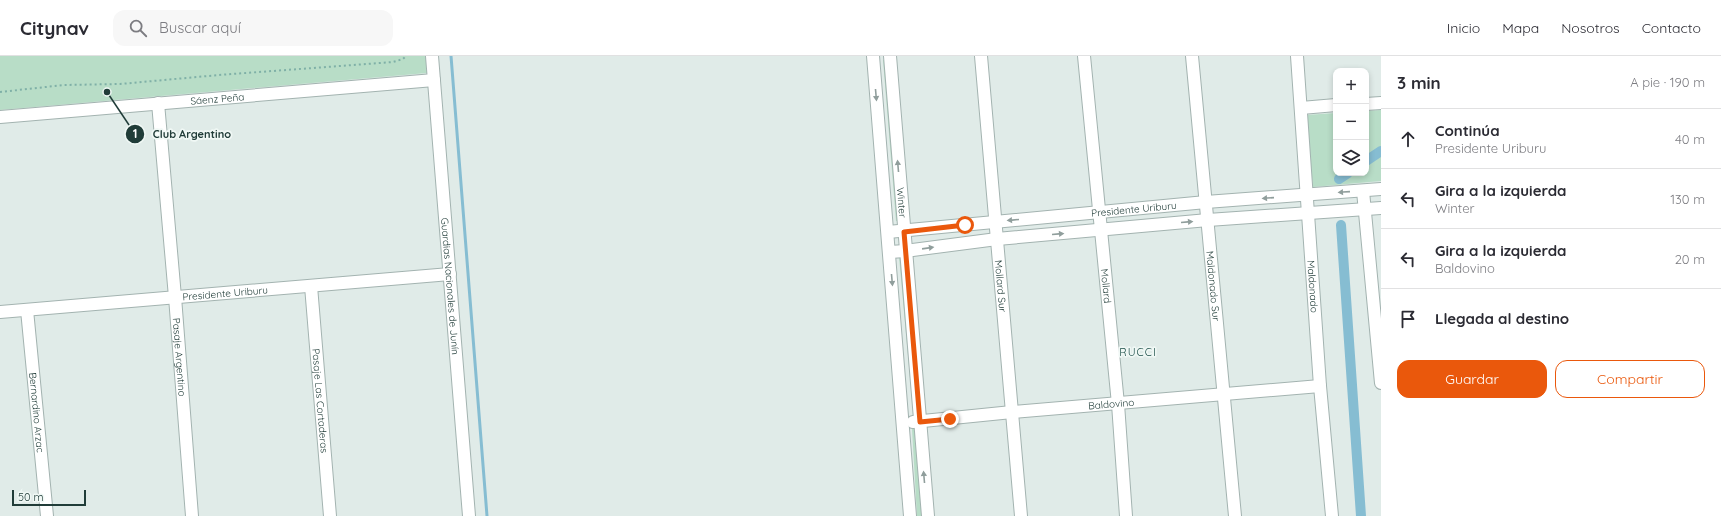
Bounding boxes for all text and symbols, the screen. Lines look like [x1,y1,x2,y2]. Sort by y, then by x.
search box [113,10,393,46]
text: Citynav [20,16,89,40]
icon: search [127,17,149,39]
text: Buscar aquí [159,18,241,37]
text: Inicio [1447,19,1480,37]
text: Mapa [1502,19,1539,37]
text: Nosotros [1561,19,1620,37]
text: Contacto [1642,19,1701,37]
map controls [1333,68,1369,176]
button: + [1333,68,1369,104]
text: 3 min [1397,72,1441,93]
text: A pie · 190 m [1630,74,1705,90]
one-way arrow [873,89,880,101]
street label: Sáenz Peña [190,90,245,107]
button: − [1333,104,1369,140]
text: Continúa [1435,121,1500,140]
callout: Club Argentino [125,122,239,145]
text: 1 [133,126,137,141]
text: Club Argentino [153,127,231,141]
icon: ahead [1397,128,1419,150]
text: 40 m [1675,131,1705,147]
button: layers [1333,140,1369,176]
text: Presidente Uriburu [1435,140,1546,156]
one-way arrow [895,160,902,172]
text: Gira a la izquierda [1435,181,1567,200]
street label: Winter [894,187,910,218]
icon: left [1397,188,1419,210]
one-way arrow [1338,189,1350,195]
text: 130 m [1670,191,1705,207]
one-way arrow [1262,194,1274,201]
street label: Presidente Uriburu [1091,198,1177,219]
text: Winter [1435,200,1475,216]
route start [956,216,974,234]
one-way arrow [1007,216,1019,223]
street label: Guardias Nacionales de Junín [439,217,463,355]
one-way arrow [1181,219,1193,226]
one-way arrow [1052,230,1064,237]
text: Gira a la izquierda [1435,241,1567,260]
one-way arrow [922,245,934,251]
icon: left [1397,248,1419,270]
street label: Maldonado Sur [1204,250,1223,322]
text: 20 m [1675,251,1705,267]
street label: Mollard Sur [992,259,1010,313]
street label: Maldonado [1305,260,1321,313]
text: Baldovino [1435,260,1495,276]
street label: Mollard [1098,268,1115,304]
one-way arrow [888,274,895,286]
street label: Presidente Uriburu [182,283,268,303]
icon: arrive [1397,308,1419,330]
text: Llegada al destino [1435,309,1569,328]
street label: Pasaje Argentino [170,317,189,397]
district label: RUCCI [1119,345,1157,359]
street label: Pasaje Las Cortaderas [310,348,331,454]
button: Guardar [1397,360,1547,398]
button: Compartir [1555,360,1705,398]
street label: Bernardino Arzac [27,372,47,453]
street label: Baldovino [1088,395,1135,412]
route end [941,410,959,428]
one-way arrow [921,471,928,483]
scale bar [12,488,86,507]
text: 50 m [18,490,44,504]

